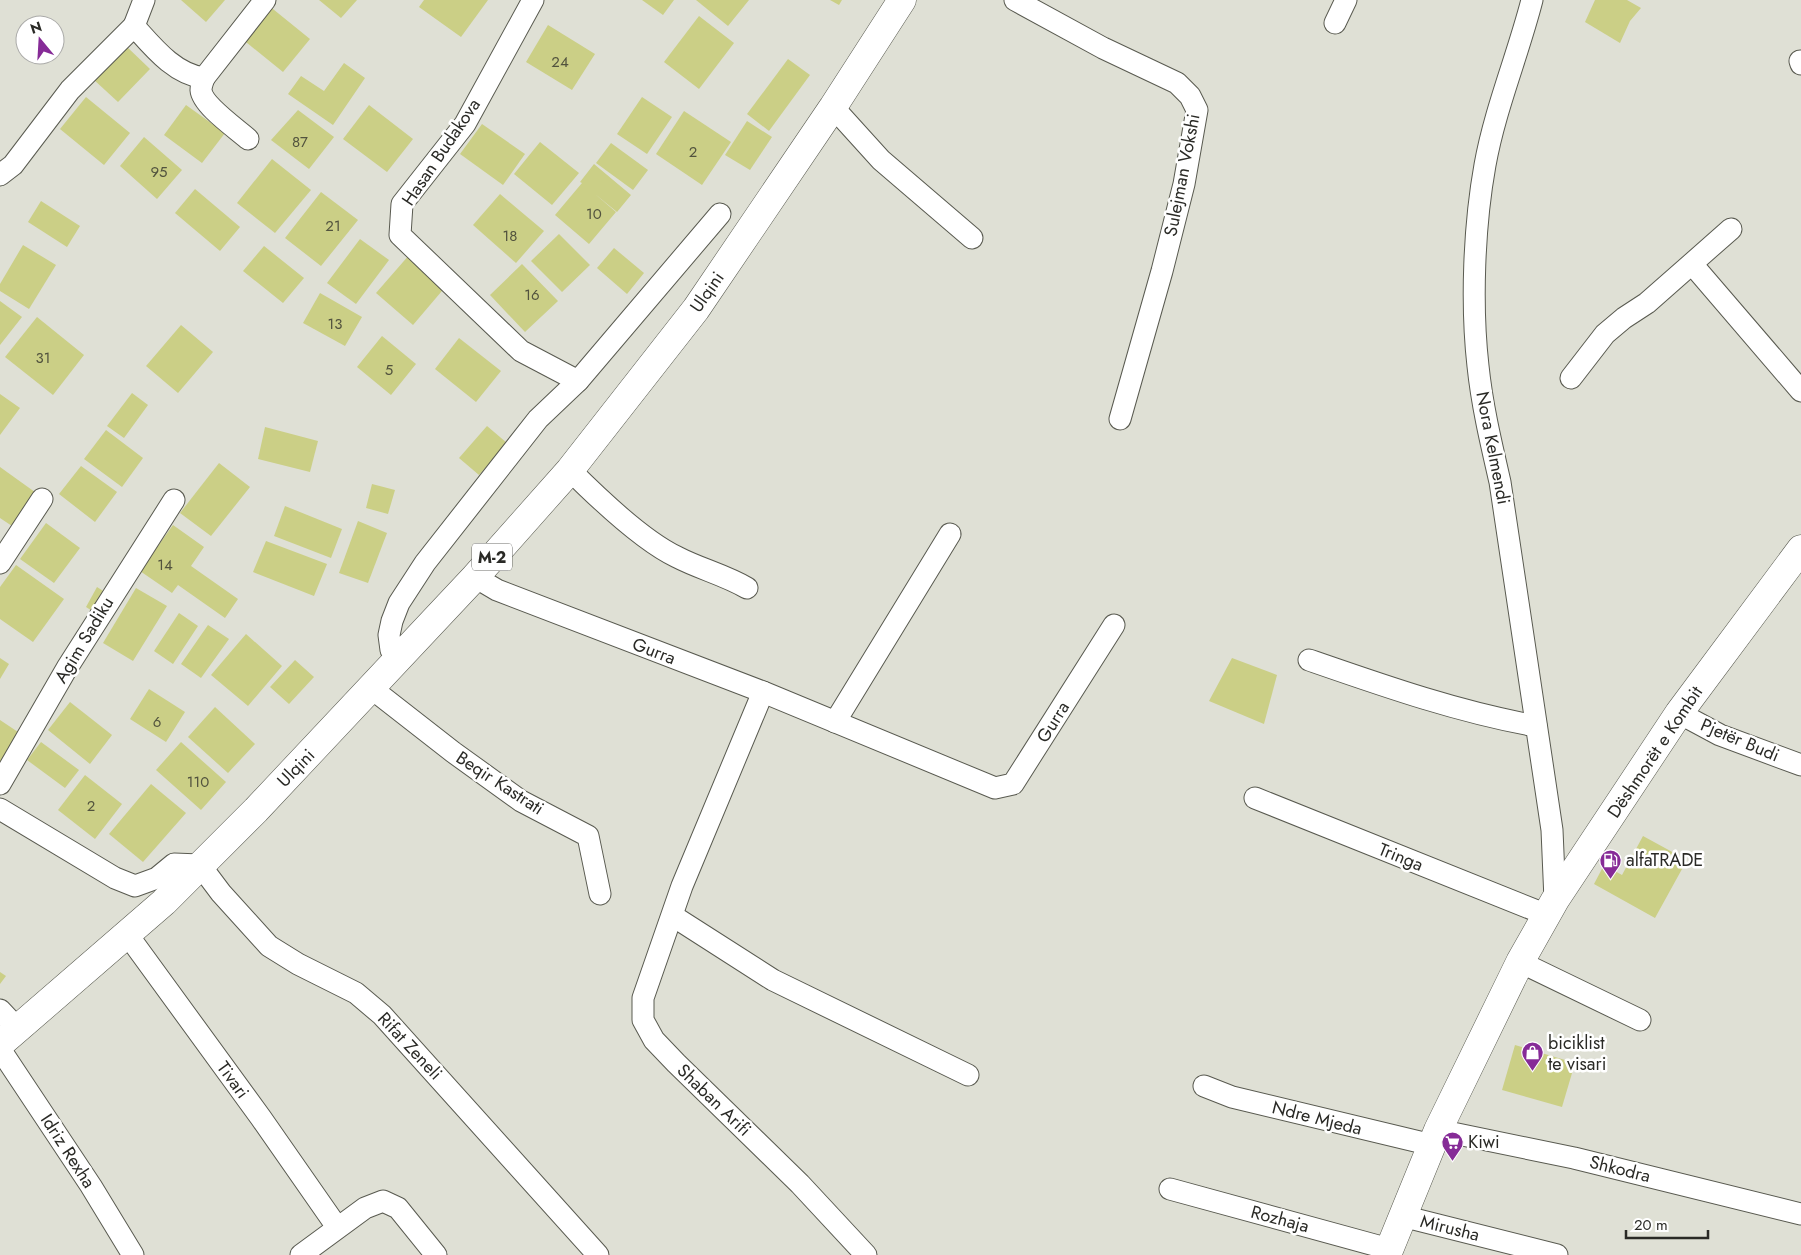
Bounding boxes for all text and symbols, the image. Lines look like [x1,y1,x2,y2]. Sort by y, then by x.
north arrow [15,15,65,65]
text: N [28,16,44,39]
house number: 24 [551,51,569,73]
street label: Hasan Budakova [395,93,487,211]
street label: Sulejman Vokshi [1157,111,1207,239]
house number: 87 [292,131,308,153]
house number: 2 [689,141,697,163]
house number: 95 [150,161,168,183]
house number: 10 [586,203,602,225]
house number: 21 [325,215,341,237]
house number: 18 [503,225,517,247]
street label: Ulqini [684,266,730,318]
house number: 16 [524,284,540,306]
house number: 13 [328,313,342,335]
house number: 31 [36,347,50,369]
house number: 5 [385,359,393,381]
street label: Nora Kelmendi [1469,389,1517,507]
road number: M-2 [472,544,512,570]
house number: 14 [157,554,173,576]
street label: Agim Sadiku [48,592,120,688]
street label: Gurra [629,631,679,671]
street label: Dëshmorët e Kombit [1601,680,1709,823]
street label: Gurra [1030,696,1076,748]
house number: 6 [153,711,161,733]
street label: Pjetër Budi [1697,712,1783,768]
street label: Ulqini [271,743,321,793]
street label: Beqir Kastrati [451,745,549,821]
house number: 110 [187,771,209,793]
house number: 2 [87,795,95,817]
street label: Tringa [1375,836,1427,878]
place label: alfaTRADE [1626,847,1703,873]
fuel station icon: alfaTRADE [1598,848,1622,879]
street label: Rifat Zeneli [372,1006,448,1086]
place label: biciklist te visari [1548,1030,1606,1077]
shop icon: biciklist te visari [1520,1041,1544,1072]
street label: Tivari [211,1056,255,1104]
street label: Shaban Arifi [671,1058,757,1142]
street label: Ndre Mjeda [1269,1094,1365,1142]
street label: Idriz Rexha [34,1109,102,1193]
place label: Kiwi [1468,1129,1500,1155]
supermarket icon: Kiwi [1440,1130,1464,1161]
street label: Shkodra [1587,1149,1653,1189]
street label: Rozhaja [1248,1199,1312,1239]
street label: Mirusha [1418,1208,1482,1248]
scale bar [1626,1208,1708,1240]
text: 20 m [1634,1214,1668,1236]

